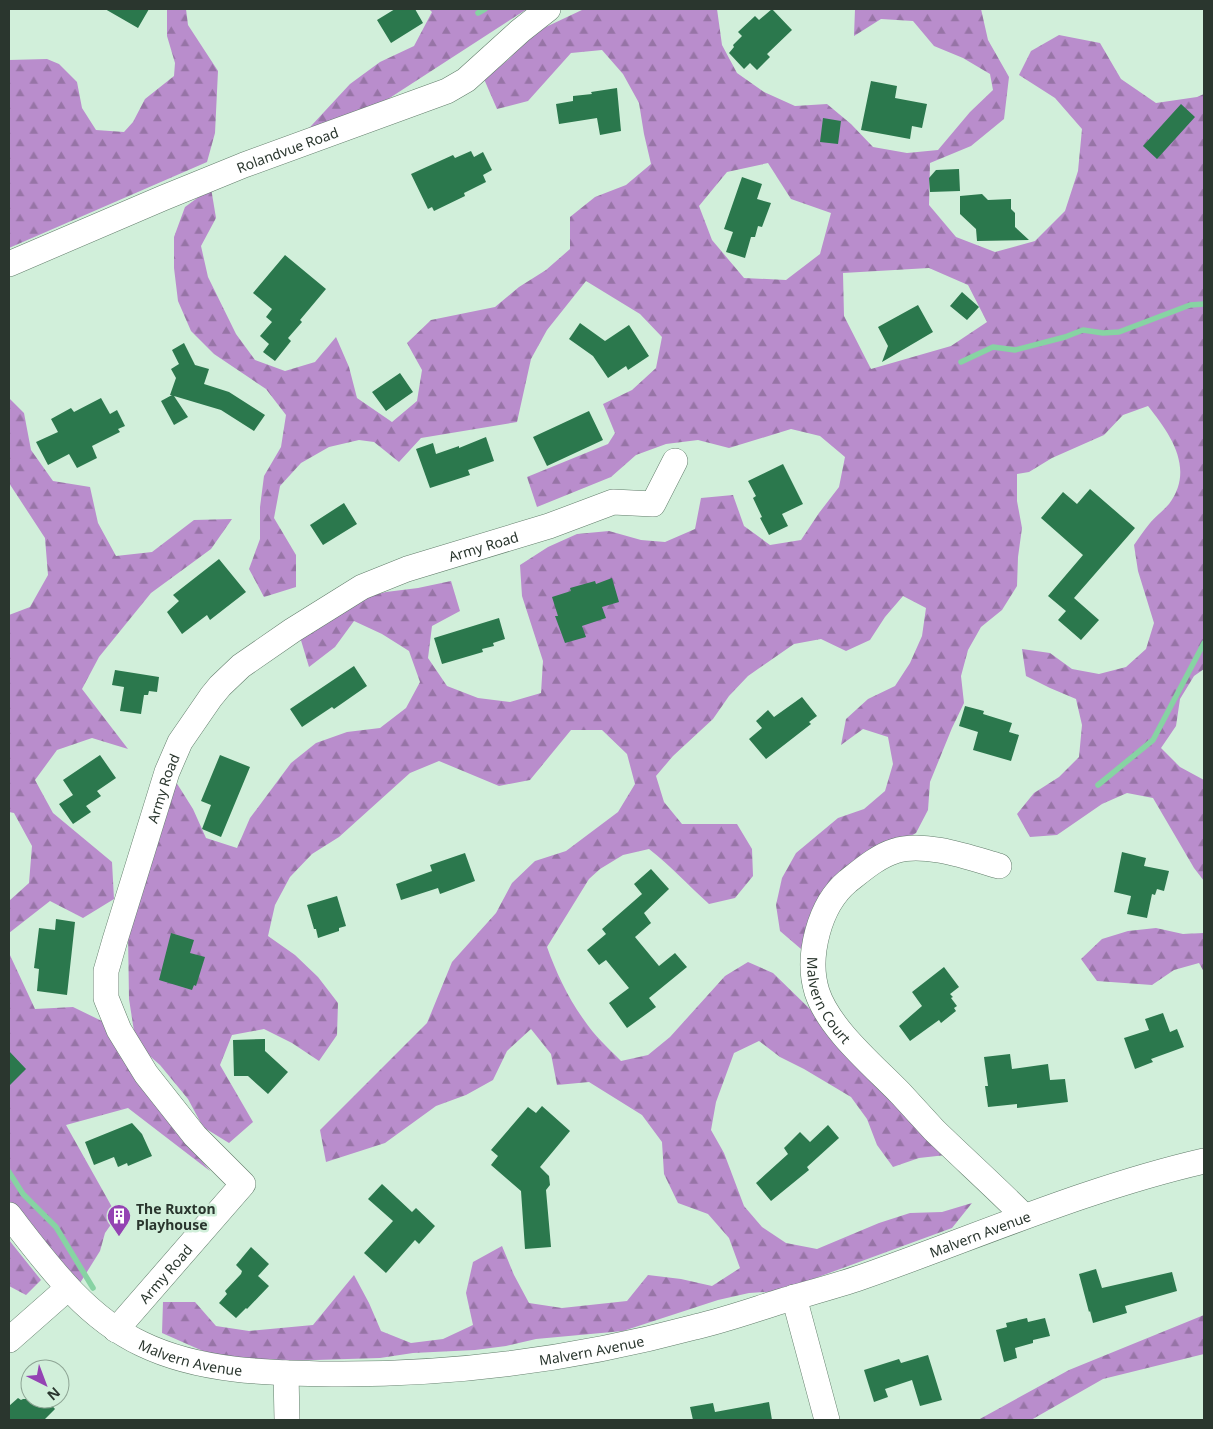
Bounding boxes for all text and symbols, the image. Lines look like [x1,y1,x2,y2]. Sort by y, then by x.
street label: Rolandvue Road [233,122,341,177]
street label: Army Road [446,526,521,565]
street label: Army Road [142,750,183,825]
street label: Malvern Court [804,957,856,1047]
place label: The Ruxton Playhouse [136,1199,215,1234]
building icon: The Ruxton Playhouse [106,1203,132,1237]
street label: Malvern Avenue [927,1206,1033,1261]
street label: Army Road [134,1240,196,1307]
street label: Malvern Avenue [538,1331,646,1369]
street label: Malvern Avenue [136,1334,244,1379]
north arrow [20,1359,70,1409]
text: N [43,1383,65,1405]

